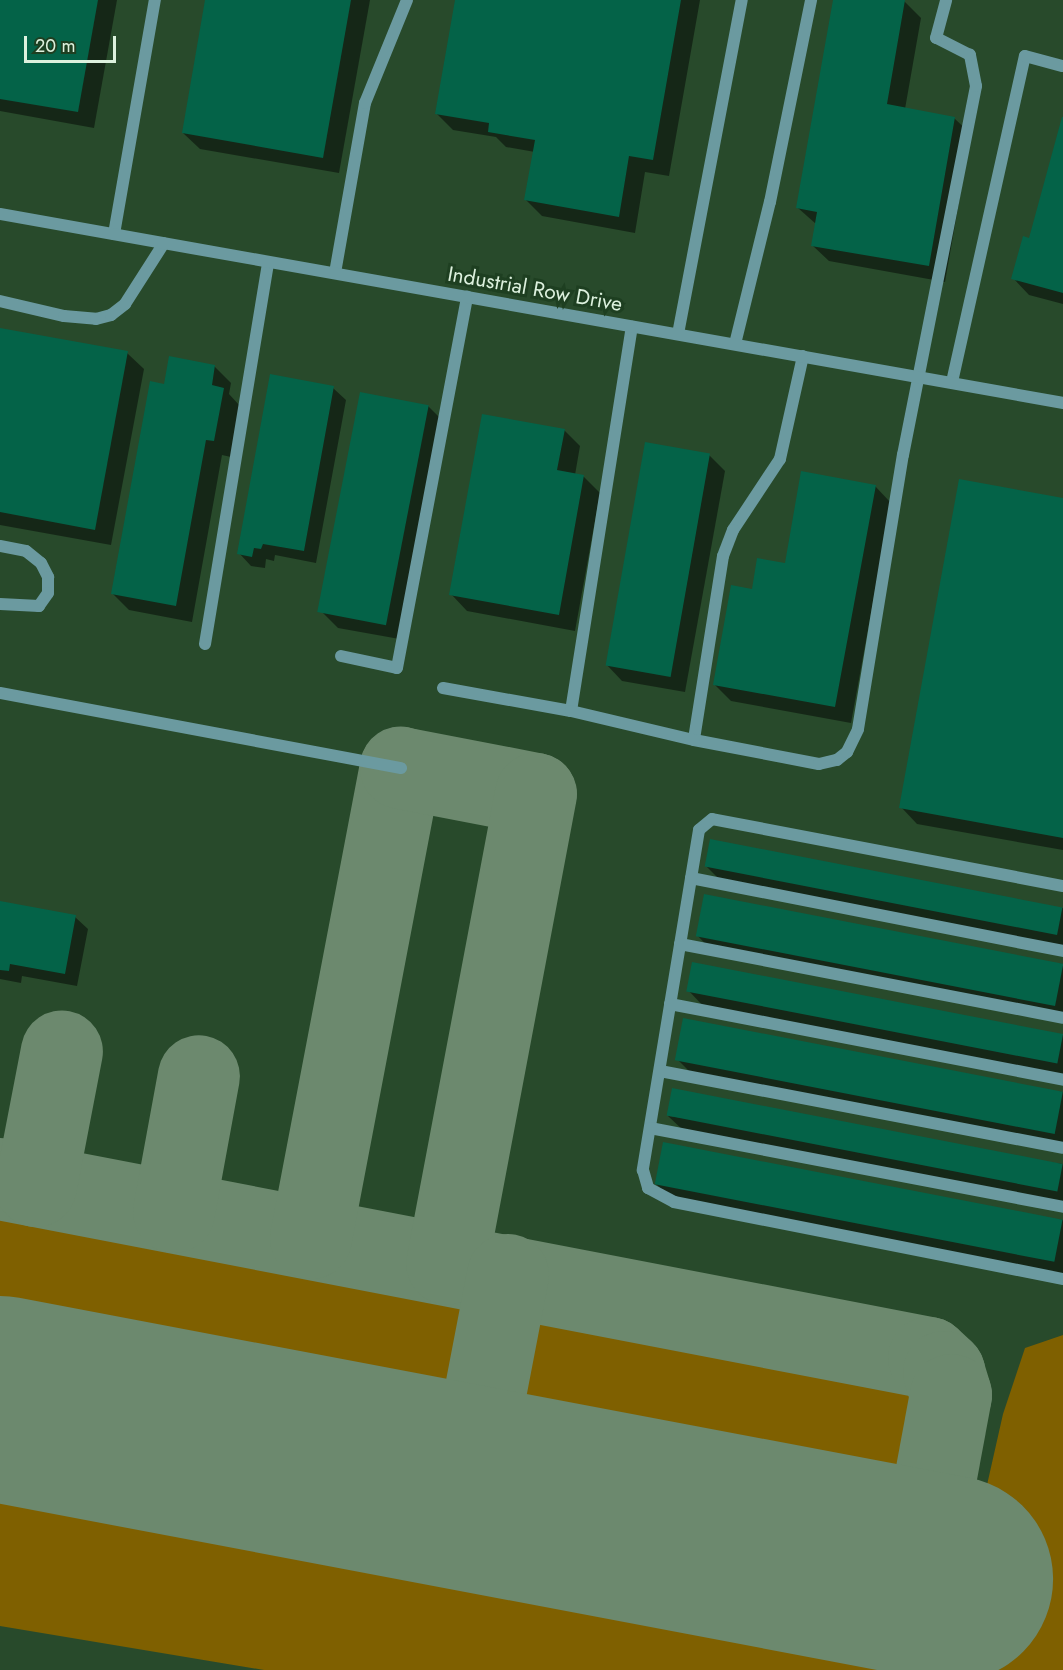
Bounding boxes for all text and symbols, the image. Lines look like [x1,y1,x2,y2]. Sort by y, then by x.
scale bar [27,24,118,62]
text: 20 m [35,33,75,59]
street label: Industrial Row Drive [446,261,624,317]

